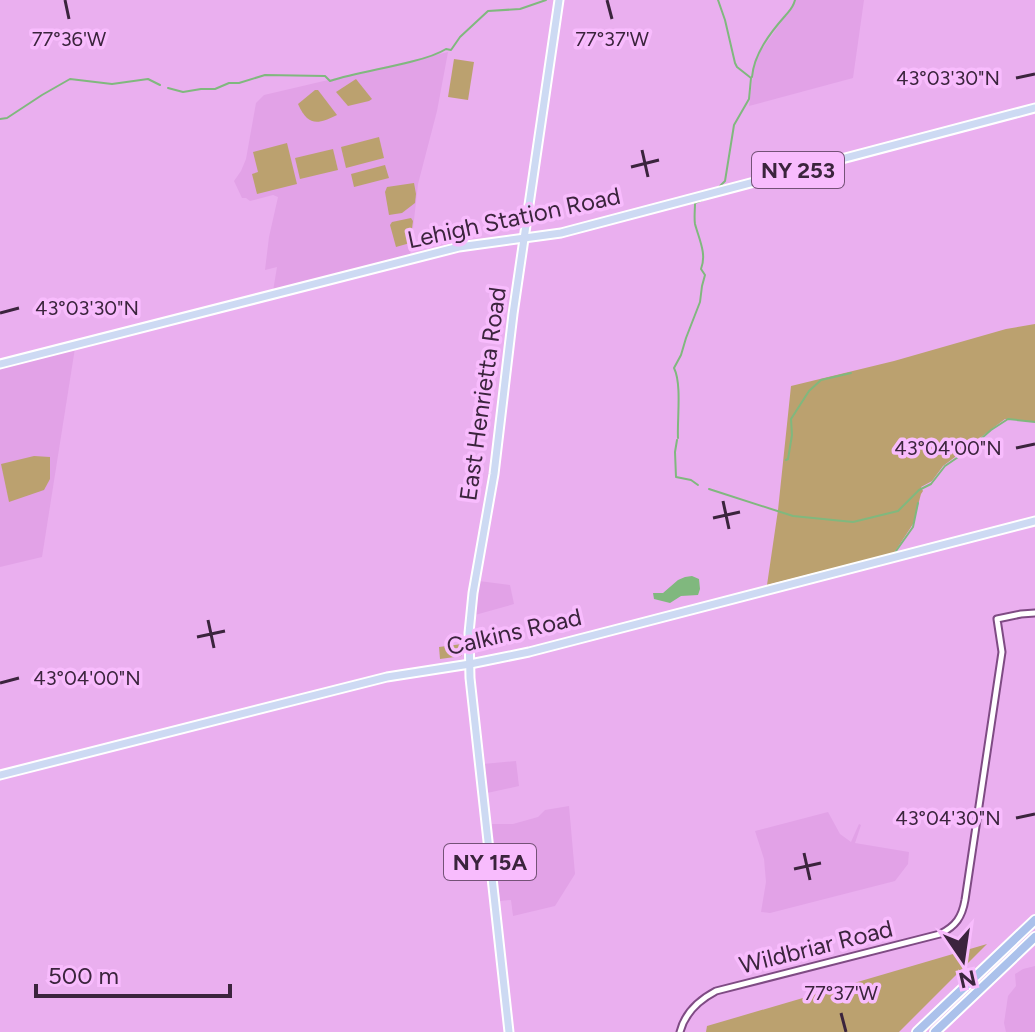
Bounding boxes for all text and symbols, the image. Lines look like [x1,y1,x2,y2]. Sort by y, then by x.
text: 77°36'W [32,27,106,51]
text: 77°37'W [575,27,649,51]
text: 43°03'30"N [896,66,1000,90]
road number: NY 253 [752,152,844,188]
street label: Lehigh Station Road [405,181,623,254]
street label: East Henrietta Road [453,285,512,503]
text: 43°03'30"N [35,296,139,320]
text: 43°04'00"N [894,436,1002,460]
street label: Calkins Road [443,602,584,661]
text: 43°04'00"N [33,666,141,690]
text: 43°04'30"N [895,806,1001,830]
road number: NY 15A [444,844,536,880]
street label: Wildbriar Road [736,913,896,980]
north arrow [923,920,1003,1000]
scale bar [36,948,230,998]
text: 500 m [48,961,119,990]
text: N [956,964,979,994]
text: 77°37'W [804,981,878,1005]

